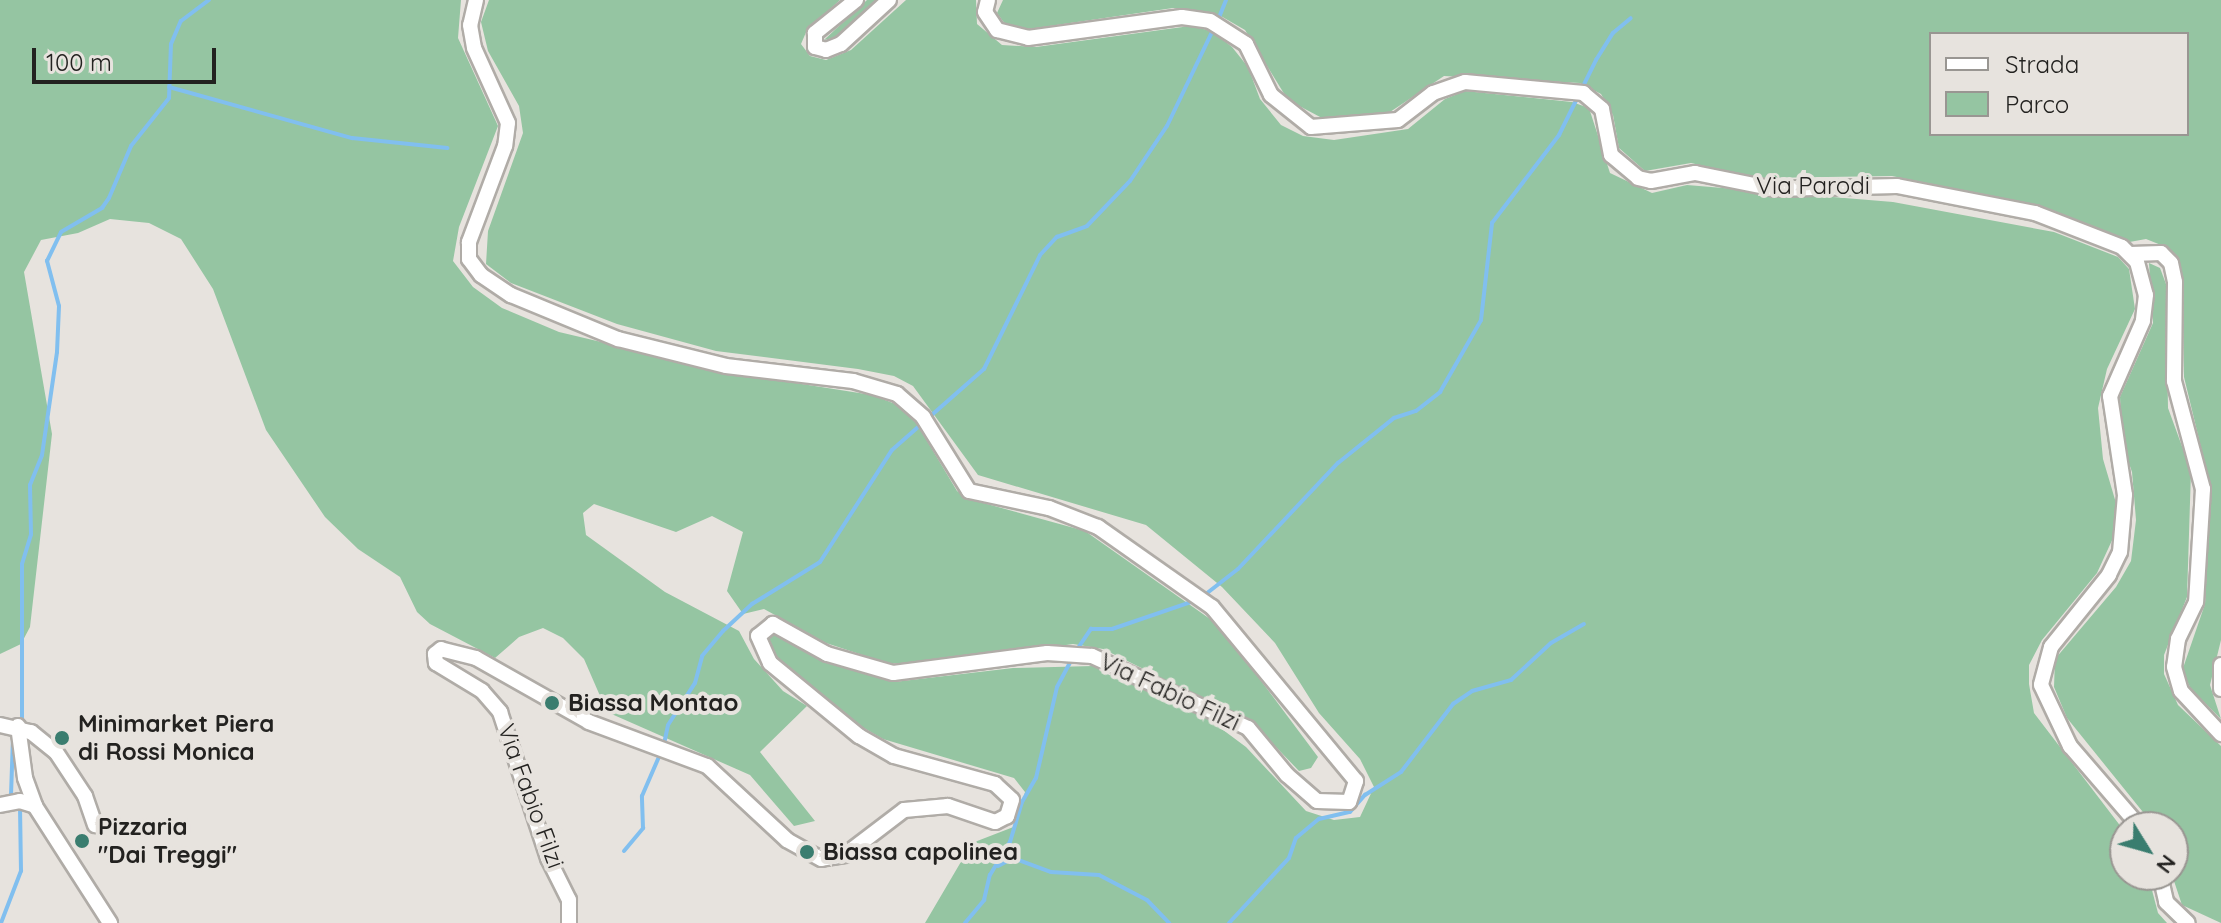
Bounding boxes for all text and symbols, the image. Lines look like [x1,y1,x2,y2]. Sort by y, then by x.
scale bar [36,32,220,82]
legend [1929,32,2189,136]
text: 100 m [46,47,112,77]
text: Strada [2005,49,2079,79]
text: Parco [2005,89,2069,119]
street label: Via Parodi [1756,172,1870,200]
street label: Via Fabio Filzi [1095,647,1245,737]
place label: Biassa Montao [568,689,738,717]
marker: Biassa Montao [543,694,561,712]
place label: Minimarket Piera di Rossi Monica [78,710,274,766]
street label: Via Fabio Filzi [492,720,570,872]
marker: Minimarket Piera di Rossi Monica [53,729,71,747]
north arrow [2109,811,2189,891]
place label: Pizzaria "Dai Treggi" [98,813,237,869]
marker: Pizzaria "Dai Treggi" [73,832,91,850]
place label: Biassa capolinea [823,838,1018,866]
marker: Biassa capolinea [798,843,816,861]
text: N [2151,849,2183,879]

